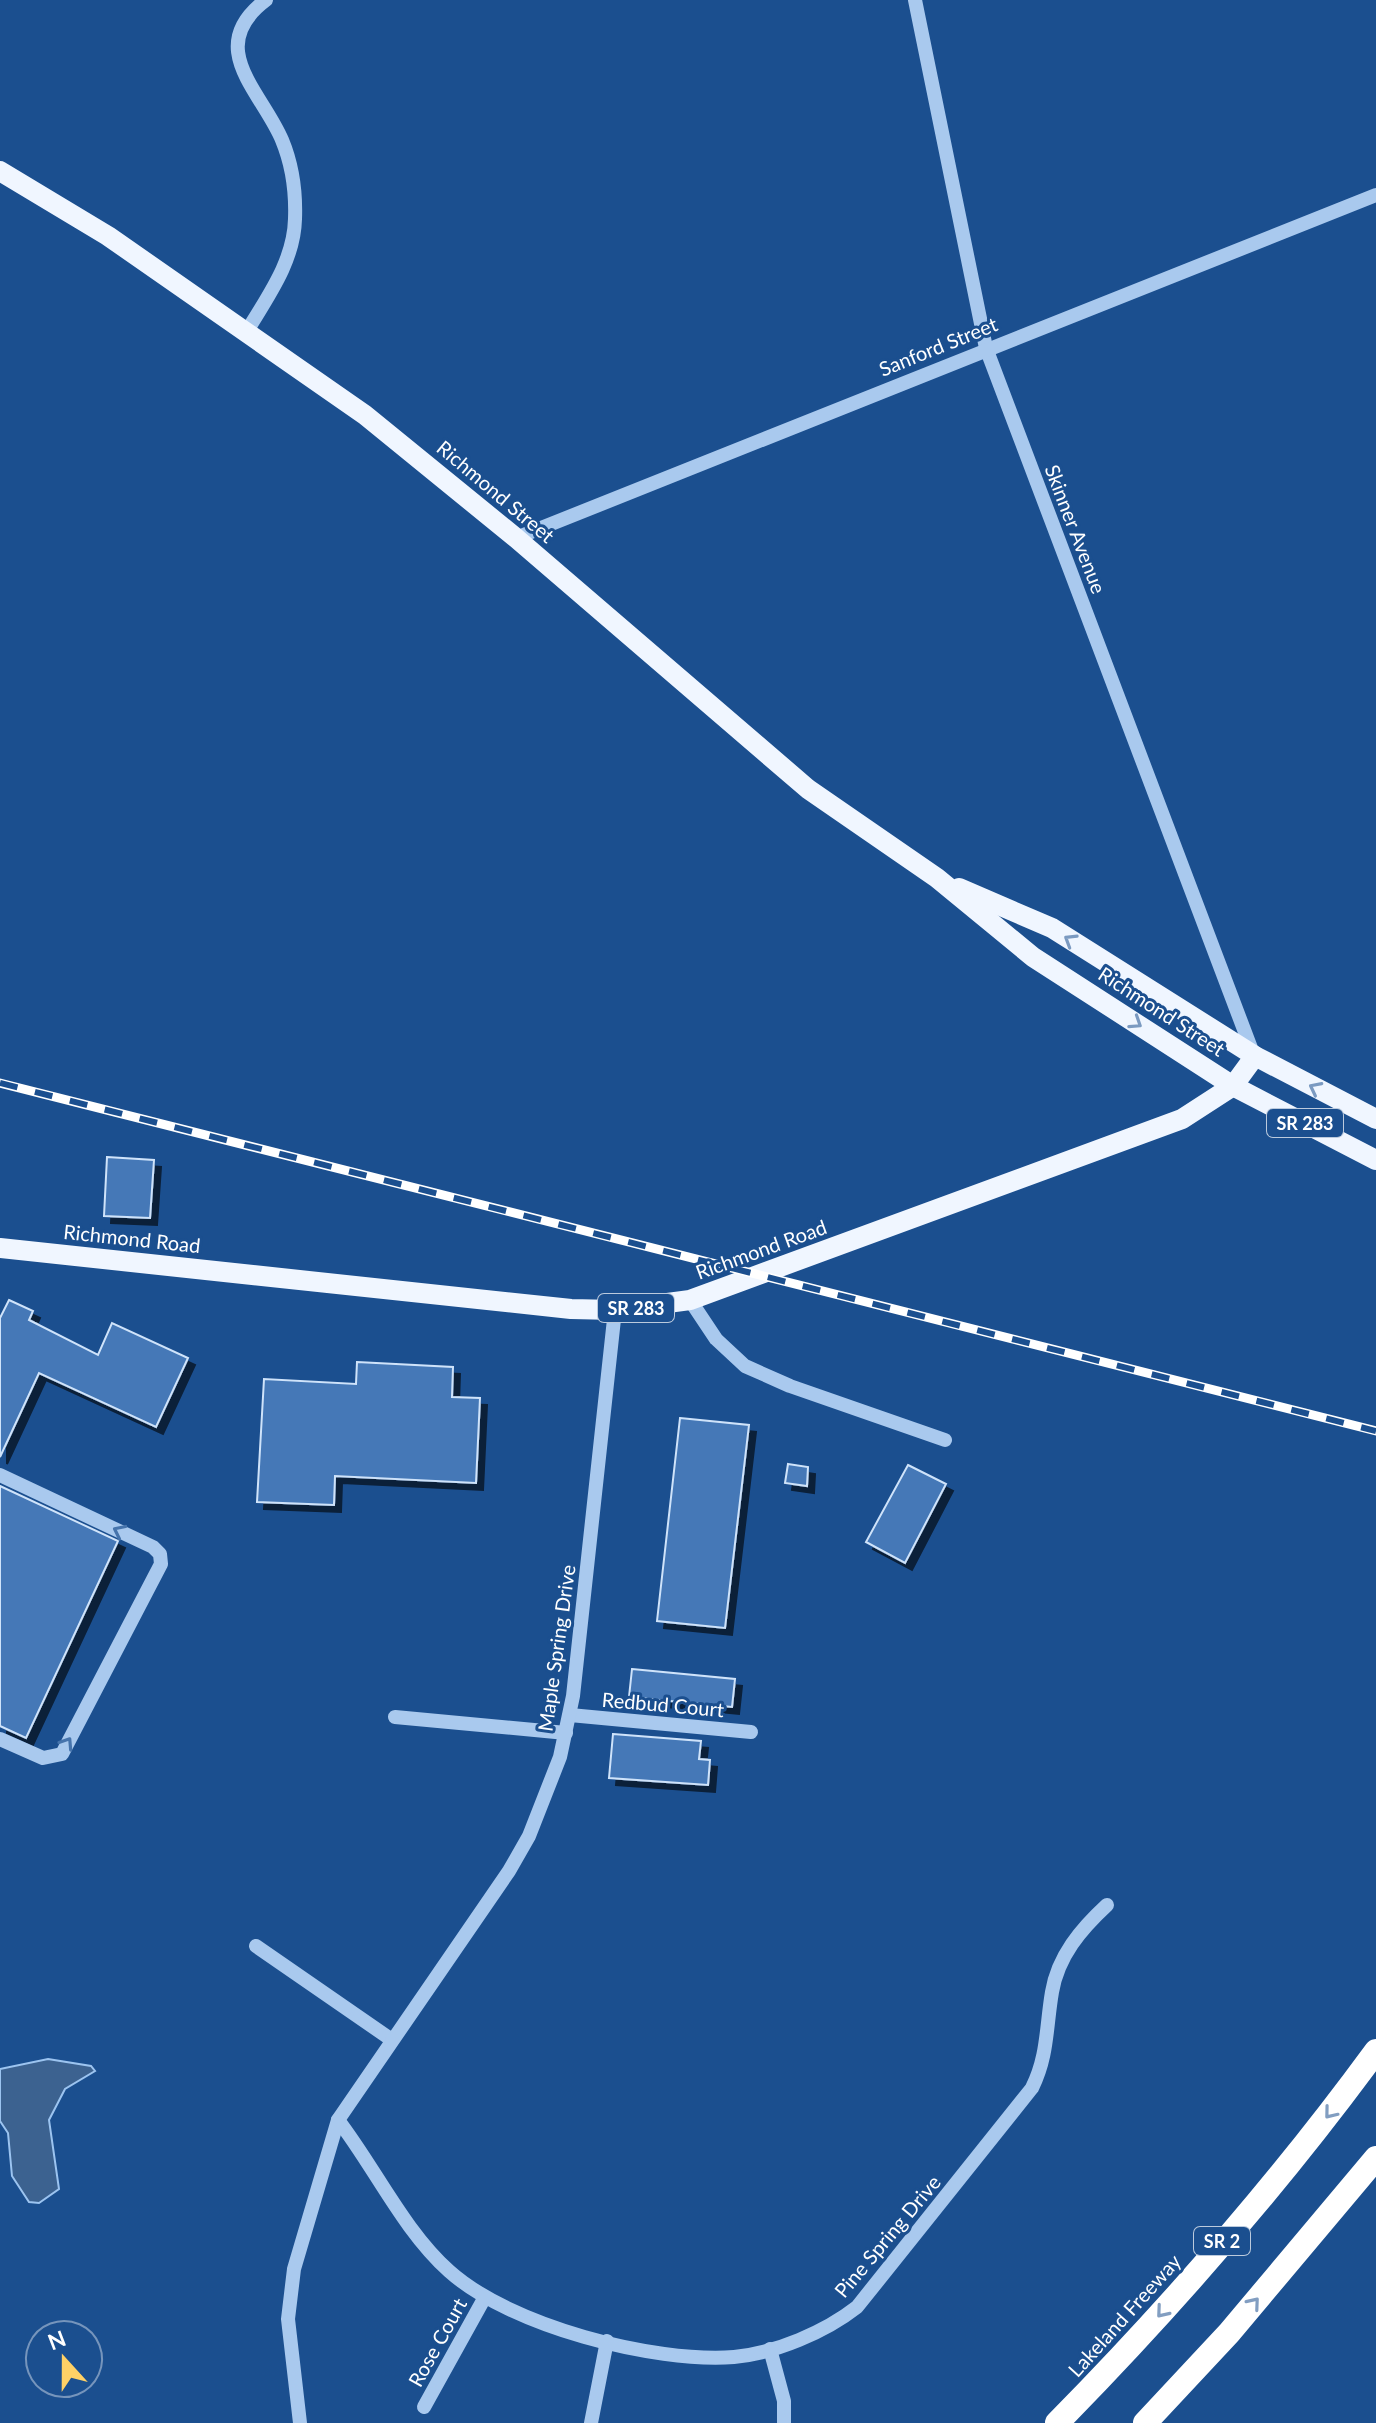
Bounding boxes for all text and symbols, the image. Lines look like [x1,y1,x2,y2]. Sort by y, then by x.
street label: Sanford Street [875,311,1001,381]
street label: Richmond Street [432,435,560,547]
street label: Skinner Avenue [1040,461,1112,597]
one-way arrow [1064,934,1079,949]
street label: Richmond Street [1094,961,1230,1061]
one-way arrow [1127,1014,1142,1029]
one-way arrow [1309,1082,1324,1097]
road number: SR 283 [1267,1109,1343,1137]
street label: Richmond Road [692,1214,830,1284]
street label: Richmond Road [62,1219,202,1257]
road number: SR 283 [598,1294,674,1322]
one-way arrow [113,1525,128,1541]
street label: Maple Spring Drive [532,1563,580,1733]
street label: Redbud Court [601,1687,725,1721]
one-way arrow [58,1738,73,1752]
one-way arrow [1325,2104,1339,2119]
street label: Pine Spring Drive [829,2170,945,2302]
road number: SR 2 [1194,2227,1250,2255]
street label: Lakeland Freeway [1063,2248,1186,2381]
street label: Rose Court [403,2293,471,2391]
one-way arrow [1244,2298,1259,2312]
one-way arrow [1157,2302,1172,2317]
north arrow [24,2319,104,2399]
text: N [44,2324,69,2356]

